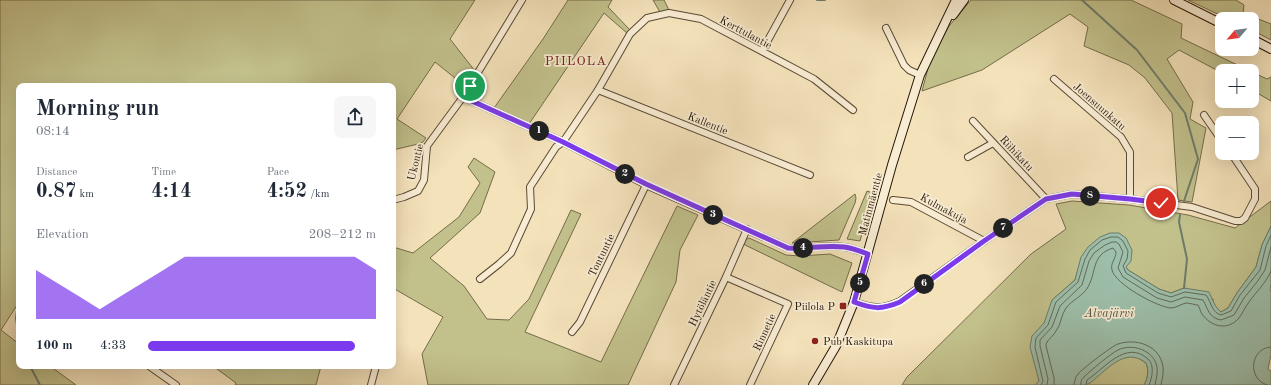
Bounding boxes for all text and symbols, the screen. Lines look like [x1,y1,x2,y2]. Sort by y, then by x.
north arrow [1215,12,1259,56]
map controls [1215,12,1259,160]
street label: Kerttulantie [717,15,773,52]
district label: PIILOLA [545,55,607,68]
button: + [1215,64,1259,108]
pin [453,69,487,103]
icon: arrive [459,75,481,97]
street label: Joensuunkatu [1071,81,1128,133]
button: share [334,96,376,138]
text: Morning run [36,98,159,120]
street label: Kallentie [686,111,729,137]
button: − [1215,116,1259,160]
pin: 1 [529,121,549,141]
text: 08:14 [36,125,70,138]
text: 1 [536,125,542,136]
street label: Riihikatu [997,134,1035,174]
street label: Ukontie [407,143,426,182]
pin: 2 [615,164,635,184]
text: Distance [36,167,77,178]
text: Time [151,167,176,178]
text: Pace [267,167,289,178]
text: 2 [622,168,628,179]
street label: Matinmäentie [858,172,885,237]
text: 0.87 [36,182,76,202]
text: 4:14 [151,182,192,202]
text: 4:52 [267,182,307,202]
pin: 8 [1080,186,1100,206]
pin [1144,186,1178,220]
text: km [76,189,94,200]
text: /km [307,189,330,200]
text: 8 [1087,190,1093,201]
street label: Kulmakuja [918,192,969,227]
icon: check [1150,192,1172,214]
pin: 3 [703,205,723,225]
text: 3 [710,209,716,220]
pin: 7 [993,218,1013,238]
text: 7 [1000,222,1006,233]
text: Elevation [36,228,89,241]
text: 208–212 m [309,228,376,241]
street label: Tontuntie [587,233,617,279]
pin: 4 [793,238,813,258]
text: 4 [800,242,806,253]
pin: 5 [850,273,870,293]
pin: 6 [914,274,934,294]
text: 5 [857,277,863,288]
text: 6 [921,278,927,289]
street label: Hytöläntie [687,279,719,329]
marker: Piilola P [838,301,848,311]
place label: Piilola P [794,302,835,313]
water label: Alvajärvi [1083,307,1134,320]
street label: Rinnetie [752,312,779,353]
marker: Pub Kaskitupa [810,336,820,346]
place label: Pub Kaskitupa [823,337,894,348]
text: 100 m [36,339,73,352]
text: 4:33 [100,339,126,352]

